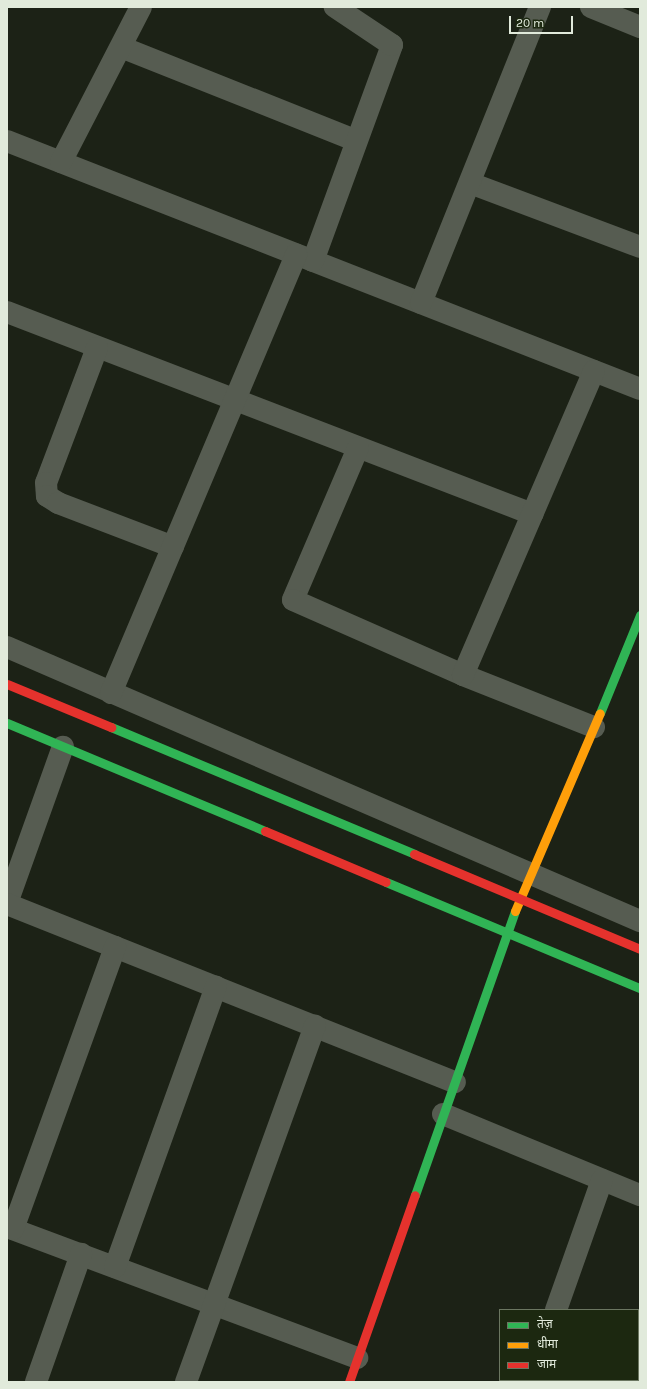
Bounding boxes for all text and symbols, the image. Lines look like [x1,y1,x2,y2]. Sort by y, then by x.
scale bar [511,8,575,34]
text: 20 m [516,16,544,30]
legend [499,1309,639,1381]
text: तेज़ [537,1317,553,1331]
text: धीमा [537,1337,558,1351]
text: जाम [537,1357,556,1371]

